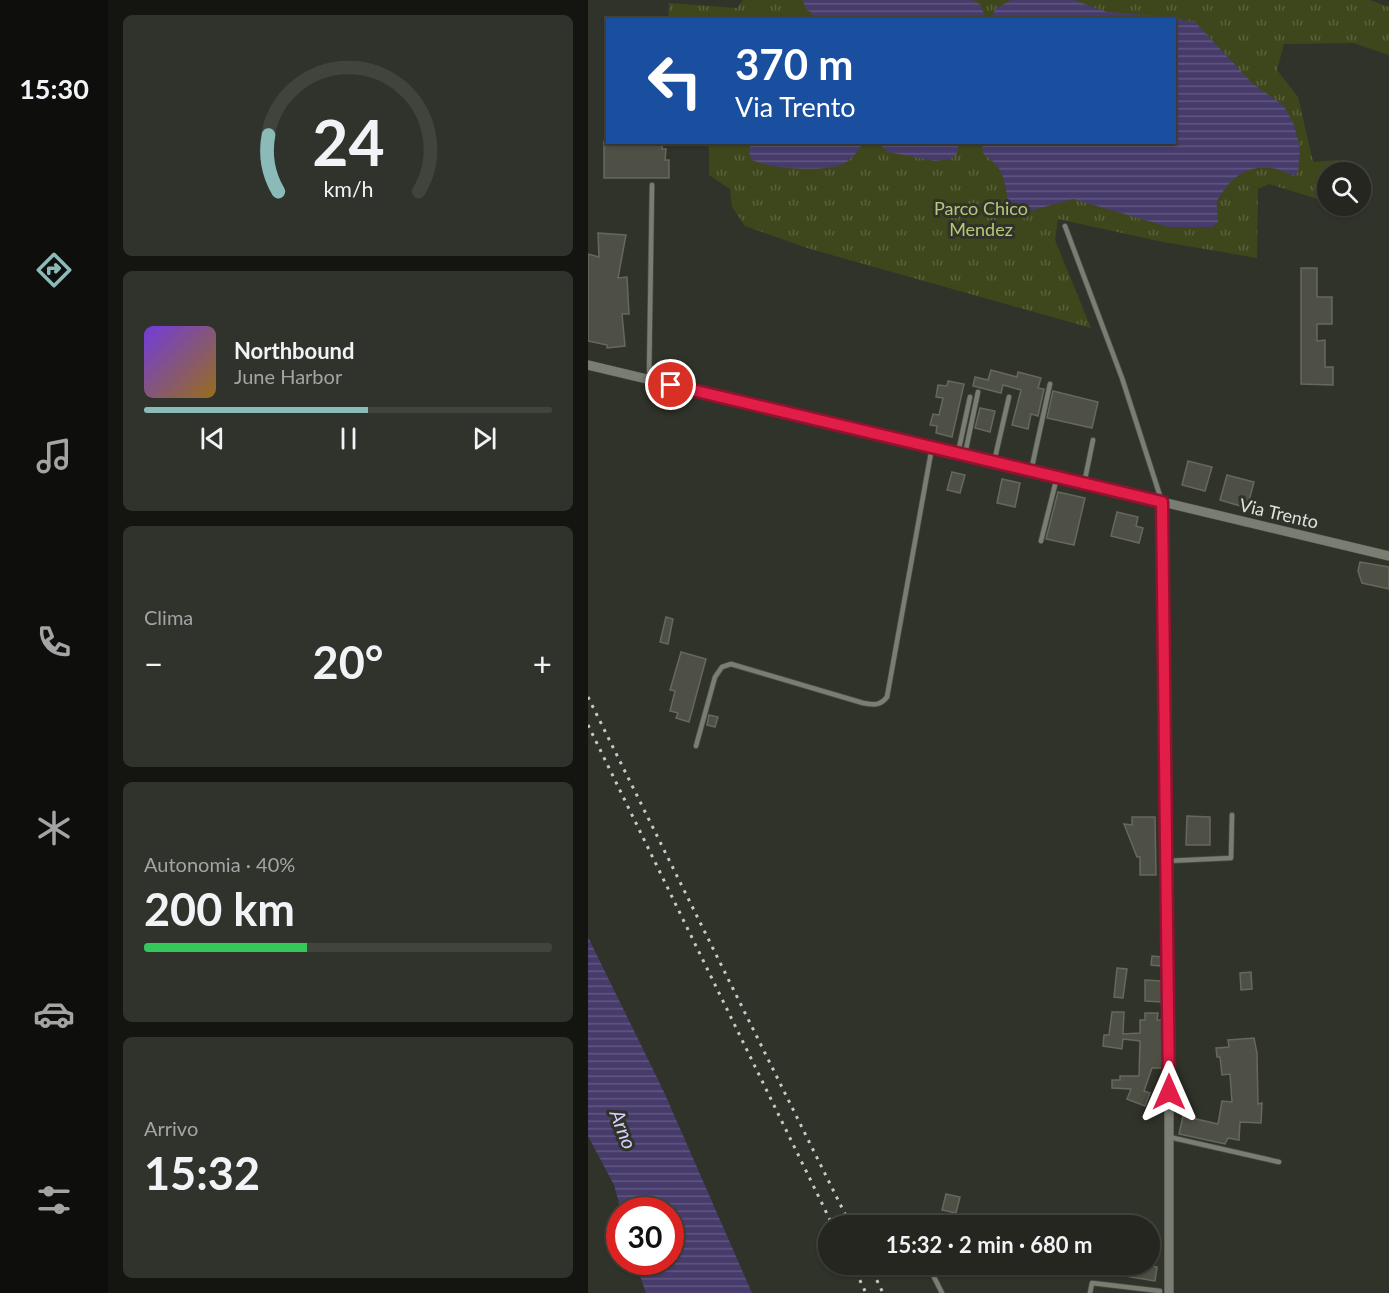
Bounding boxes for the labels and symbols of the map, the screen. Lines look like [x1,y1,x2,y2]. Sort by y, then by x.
park label: Parco Chico Mendez [934,197,1028,240]
pin [645,359,696,410]
street label: Via Trento [1237,493,1321,533]
position arrow [1137,1060,1201,1124]
water label: Arno [605,1105,642,1152]
speed limit sign: 30 [606,1197,684,1275]

